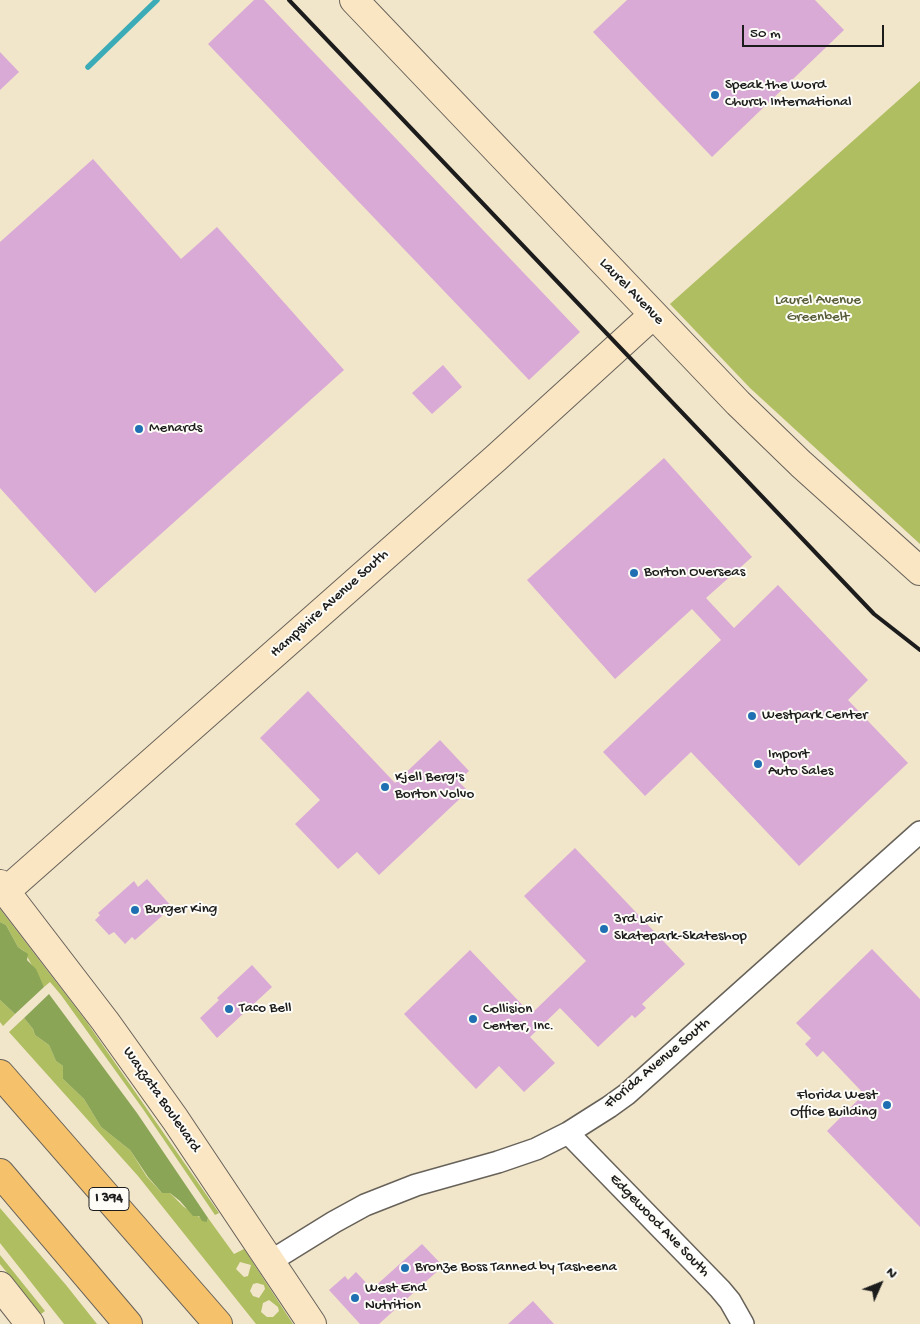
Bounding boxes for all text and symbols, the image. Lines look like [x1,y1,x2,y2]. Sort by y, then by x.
scale bar [745,15,888,47]
text: 50 m [750,25,781,43]
place label: Speak the Word Church International [725,77,852,112]
marker: Speak the Word Church International [709,89,721,101]
street label: Laurel Avenue [595,255,667,329]
park label: Laurel Avenue Greenbelt [775,292,861,327]
place label: Menards [149,420,202,438]
marker: Menards [133,423,145,435]
street label: Hampshire Avenue South [267,546,393,662]
place label: Borton Overseas [644,564,745,582]
marker: Borton Overseas [628,567,640,579]
place label: Westpark Center [762,707,868,725]
marker: Westpark Center [746,710,758,722]
place label: Import Auto Sales [768,746,833,781]
marker: Import Auto Sales [752,758,764,770]
place label: Kjell Berg's Borton Volvo [395,769,474,804]
marker: Kjell Berg's Borton Volvo [379,781,391,793]
place label: Burger King [145,901,217,919]
marker: Burger King [129,904,141,916]
place label: 3rd Lair Skatepark-Skateshop [614,911,747,946]
marker: 3rd Lair Skatepark-Skateshop [598,923,610,935]
place label: Taco Bell [239,1000,292,1018]
place label: Collision Center, Inc. [483,1001,554,1036]
marker: Taco Bell [223,1003,235,1015]
marker: Collision Center, Inc. [467,1013,479,1025]
street label: Florida Avenue South [601,1014,715,1114]
street label: Wayzata Boulevard [118,1044,204,1156]
place label: Florida West Office Building [790,1087,877,1122]
marker: Florida West Office Building [881,1099,893,1111]
street label: Edgewood Ave South [605,1171,713,1281]
road number: I 394 [89,1188,129,1210]
place label: Bronze Boss Tanned by Tasheena [415,1259,617,1277]
north arrow [855,1259,905,1309]
marker: Bronze Boss Tanned by Tasheena [399,1262,411,1274]
text: N [882,1264,900,1282]
place label: West End Nutrition [365,1280,426,1315]
marker: West End Nutrition [349,1292,361,1304]

